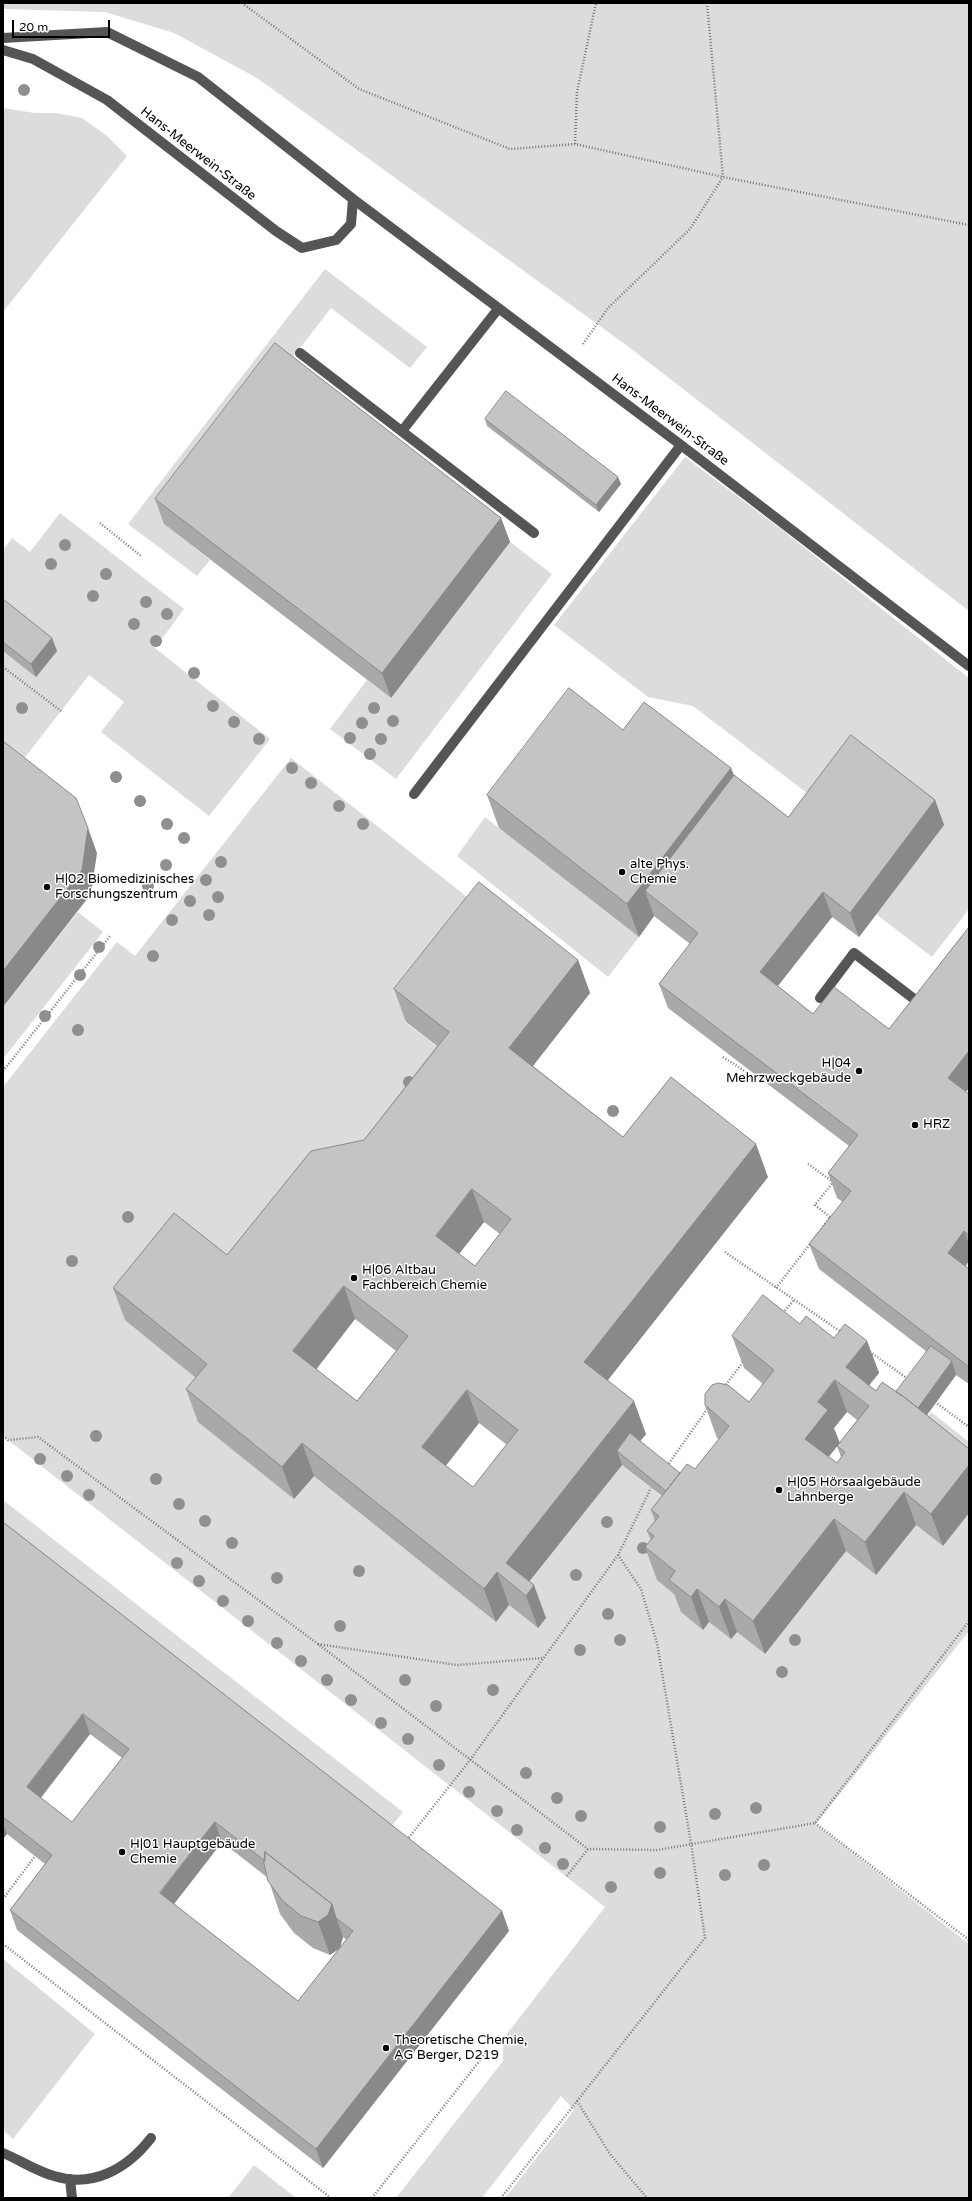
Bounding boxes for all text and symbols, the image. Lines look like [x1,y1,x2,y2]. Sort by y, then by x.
scale bar [14,12,112,38]
text: 20 m [19,20,48,34]
street label: Hans-Meerwein-Straße [137,104,259,204]
street label: Hans-Meerwein-Straße [608,371,732,469]
place label: alte Phys. Chemie [630,857,689,888]
marker: alte Phys. Chemie [617,867,627,877]
place label: H|02 Biomedizinisches Forschungszentrum [55,872,194,903]
marker: H|02 Biomedizinisches Forschungszentrum [42,882,52,892]
place label: H|04 Mehrzweckgebäude [726,1056,851,1087]
marker: H|04 Mehrzweckgebäude [854,1066,864,1076]
place label: HRZ [923,1117,950,1133]
marker: HRZ [910,1120,920,1130]
place label: H|06 Altbau Fachbereich Chemie [362,1263,487,1294]
marker: H|06 Altbau Fachbereich Chemie [349,1273,359,1283]
place label: H|05 Hörsaalgebäude Lahnberge [787,1475,921,1506]
marker: H|05 Hörsaalgebäude Lahnberge [774,1485,784,1495]
place label: H|01 Hauptgebäude Chemie [130,1837,255,1868]
marker: H|01 Hauptgebäude Chemie [117,1847,127,1857]
place label: Theoretische Chemie, AG Berger, D219 [394,2033,527,2064]
marker: Theoretische Chemie, AG Berger, D219 [381,2043,391,2053]

